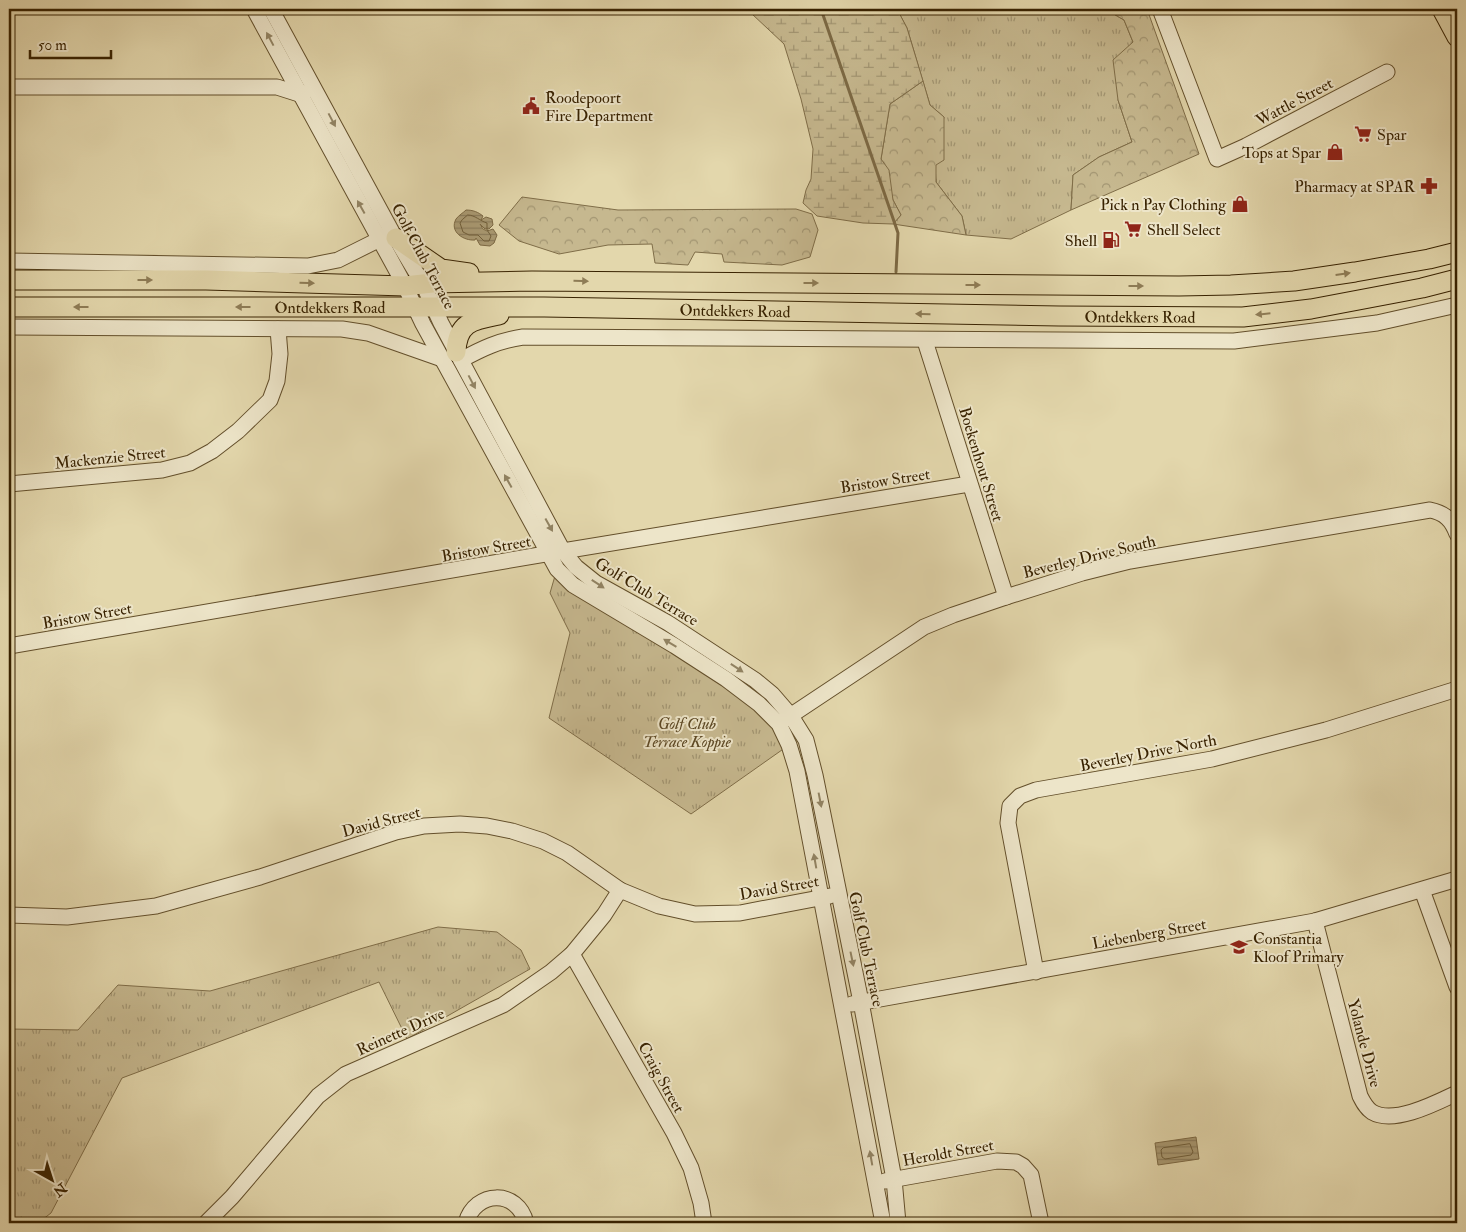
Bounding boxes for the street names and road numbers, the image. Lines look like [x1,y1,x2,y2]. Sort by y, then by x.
street label: Wattle Street [1252,73,1336,131]
street label: Golf Club Terrace [387,200,460,313]
street label: Ontdekkers Road [275,298,386,318]
street label: Ontdekkers Road [679,300,791,322]
street label: Ontdekkers Road [1084,307,1196,328]
street label: Boekenhout Street [954,405,1008,524]
street label: Mackenzie Street [54,442,167,474]
street label: Bristow Street [839,464,931,498]
street label: Bristow Street [440,531,533,567]
street label: Beverley Drive South [1021,531,1158,583]
street label: Golf Club Terrace [591,553,702,631]
street label: Bristow Street [41,598,134,634]
street label: Beverley Drive North [1078,730,1219,776]
street label: David Street [340,802,423,842]
street label: David Street [738,871,820,905]
street label: Golf Club Terrace [844,890,888,1009]
street label: Liebenberg Street [1091,914,1208,954]
street label: Yolande Drive [1343,997,1385,1090]
street label: Reinette Drive [353,1003,448,1060]
street label: Craig Street [633,1038,689,1117]
street label: Heroldt Street [901,1135,995,1171]

